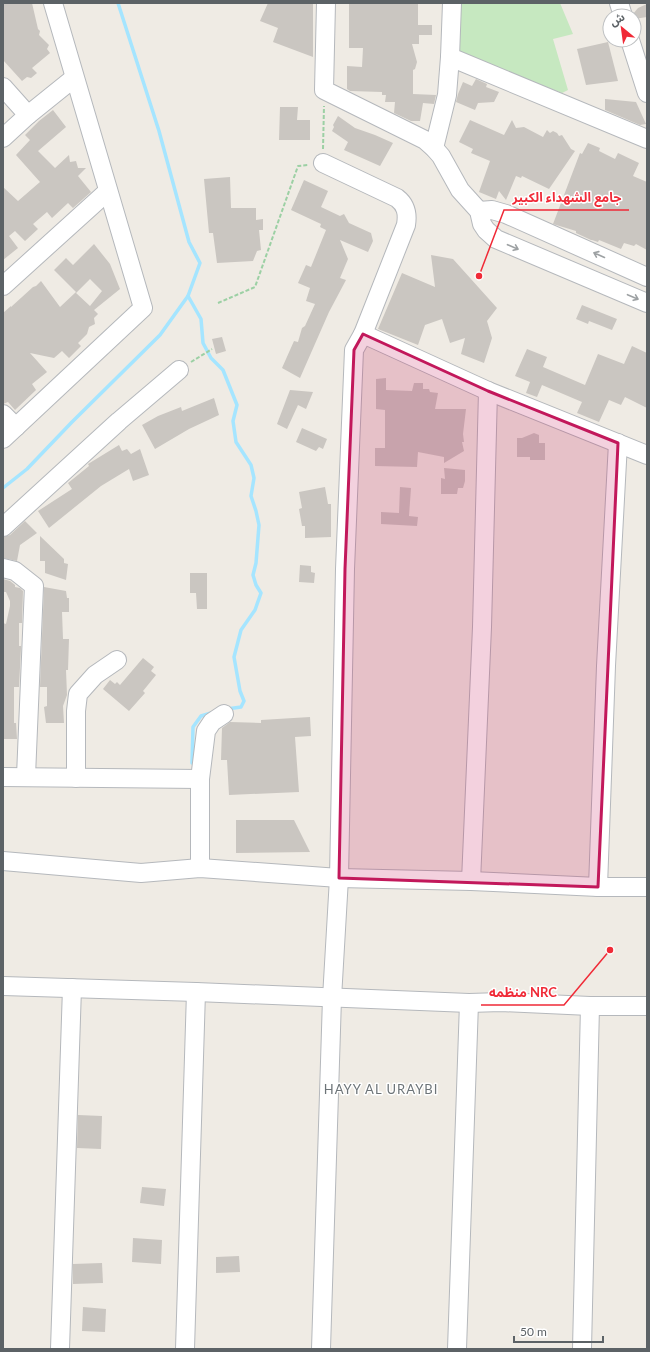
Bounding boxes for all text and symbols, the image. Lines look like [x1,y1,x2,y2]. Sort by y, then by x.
north arrow [602,8,642,48]
text: ش [607,9,627,29]
callout: جامع الشهداء الكبير [504,185,629,210]
text: جامع الشهداء الكبير [512,189,621,207]
one-way arrow [507,243,519,251]
one-way arrow [593,251,605,258]
one-way arrow [627,294,639,302]
callout: منظمه NRC [481,980,564,1005]
text: منظمه NRC [489,984,557,1000]
district label: HAYY AL URAYBI [324,1081,438,1097]
scale bar [514,1318,603,1344]
text: 50 m [520,1324,547,1339]

